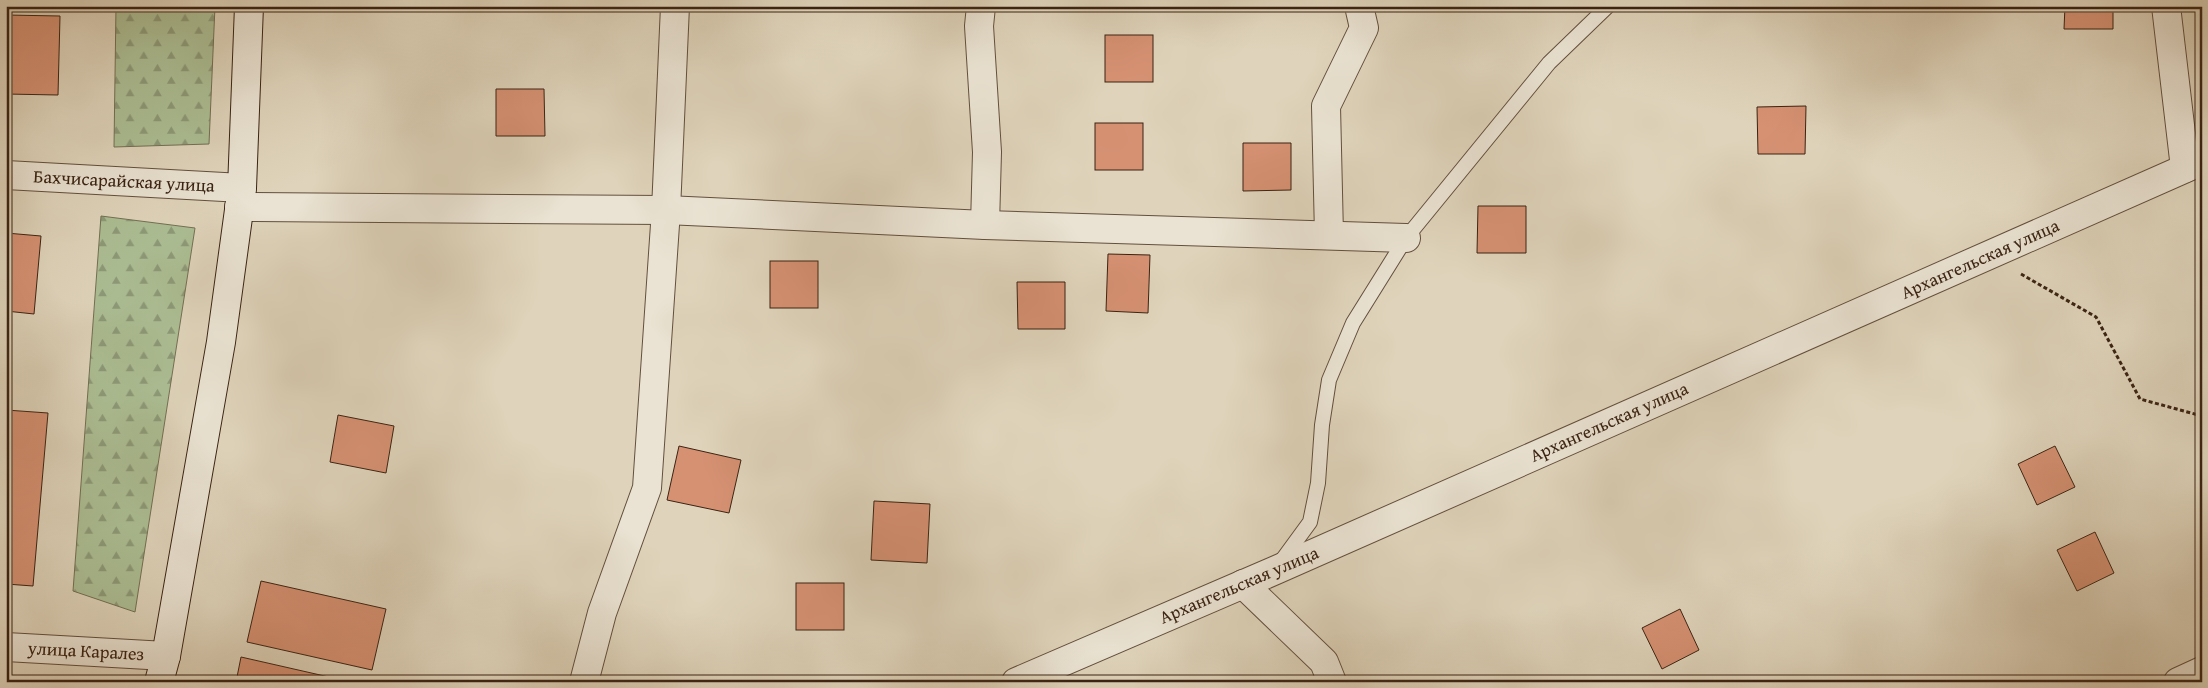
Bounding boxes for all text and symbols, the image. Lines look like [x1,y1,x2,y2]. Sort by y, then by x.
street label: Бахчисарайская улица [33,162,216,199]
street label: Архангельская улица [1896,211,2064,306]
street label: Архангельская улица [1525,374,1693,469]
street label: Архангельская улица [1155,539,1323,630]
street label: улица Каралез [26,634,145,667]

